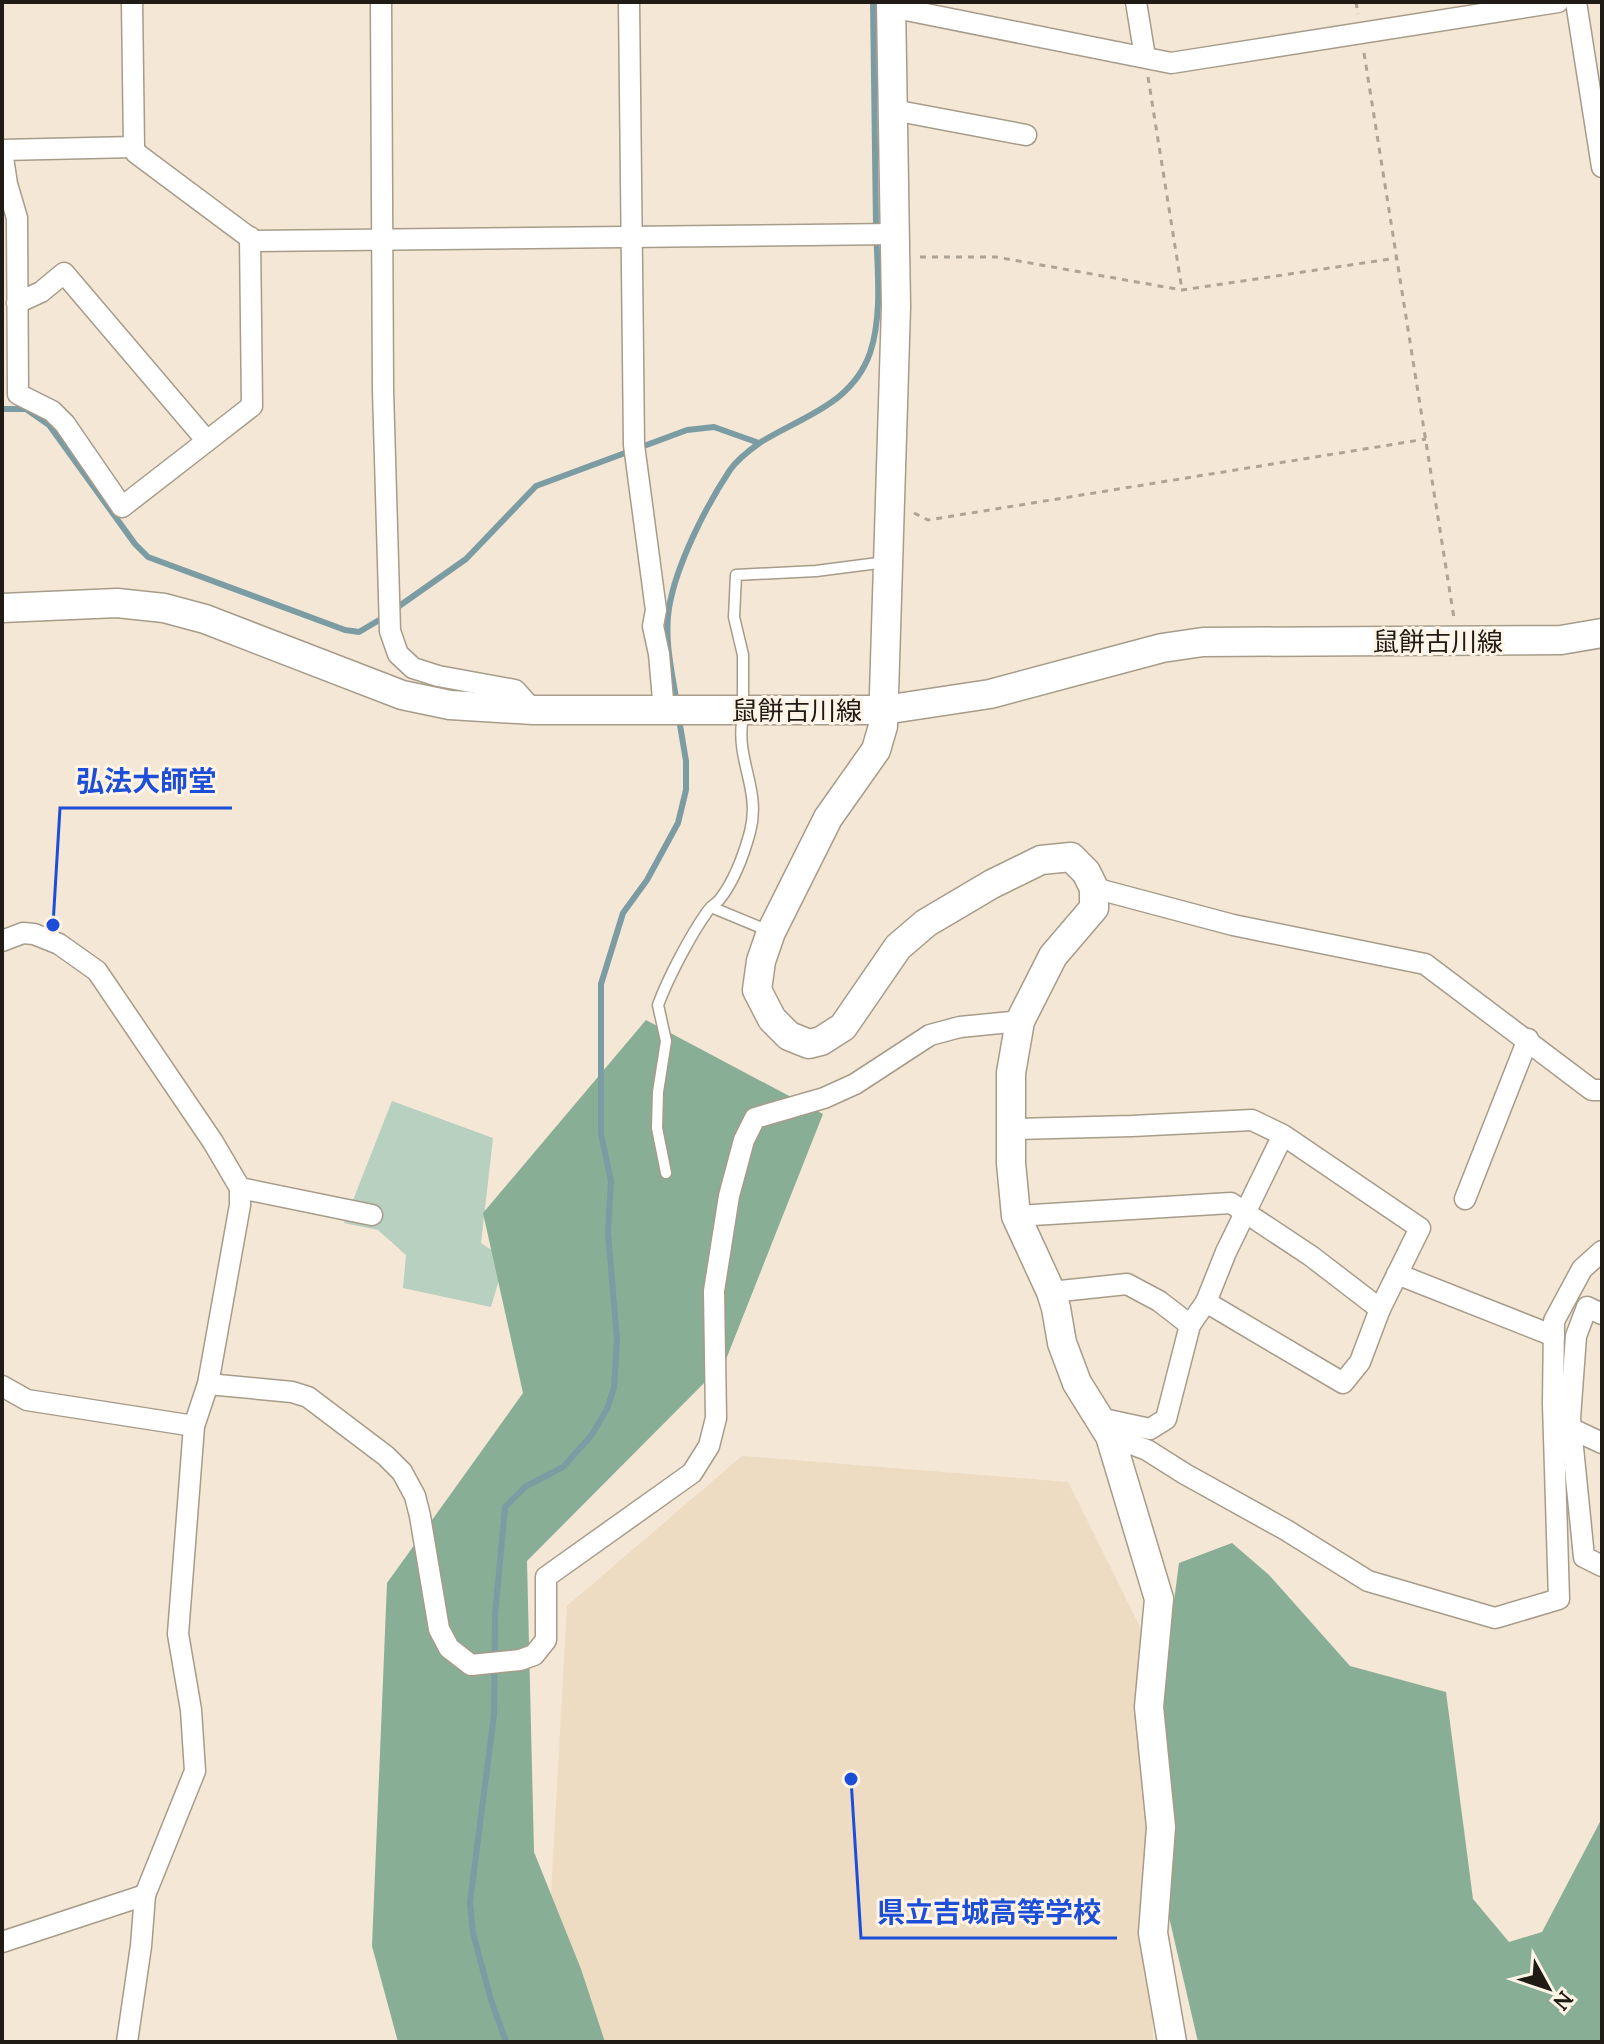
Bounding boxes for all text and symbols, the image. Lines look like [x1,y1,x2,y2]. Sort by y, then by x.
street label: 鼠餅古川線 [1373,625,1503,658]
street label: 鼠餅古川線 [732,694,862,727]
callout: 弘法大師堂 [60,756,232,808]
text: 弘法大師堂 [76,763,216,799]
callout: 県立吉城高等学校 [861,1886,1117,1938]
text: 県立吉城高等学校 [877,1894,1101,1930]
north arrow [1508,1948,1588,2028]
text: N [1547,1985,1580,2016]

